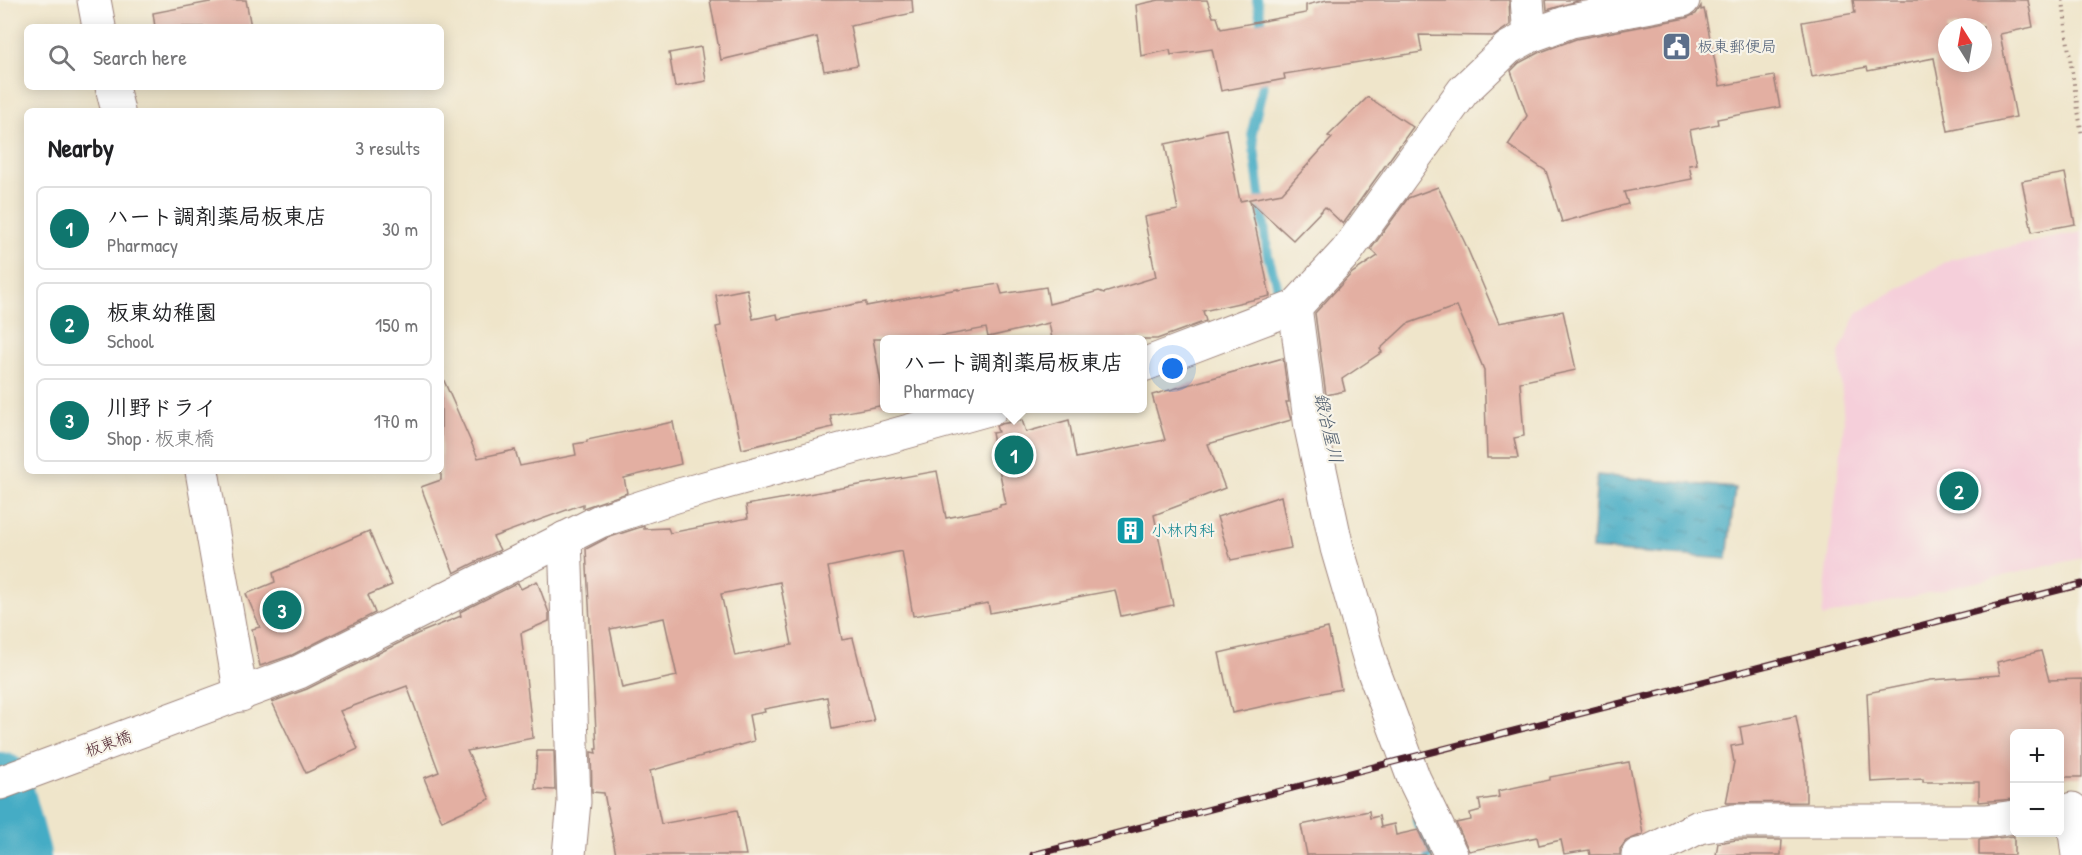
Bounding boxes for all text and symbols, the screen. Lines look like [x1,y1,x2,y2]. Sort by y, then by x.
north arrow [1938,18,1992,72]
search box [24,24,444,90]
public building icon: 板東郵便局 [1660,30,1692,62]
place label: 板東郵便局 [1697,35,1777,57]
icon: search [45,41,78,74]
text: Search here [93,42,187,72]
text: Nearby [48,130,114,165]
text: 3 results [355,134,420,161]
text: ハート調剤薬局板東店 [107,201,327,231]
text: 1 [66,215,73,242]
text: 30 m [382,215,418,242]
text: Pharmacy [107,231,178,258]
text: 板東幼稚園 [107,297,217,327]
text: 2 [65,311,74,338]
text: 150 m [375,311,418,338]
text: School [107,327,154,354]
popup [880,335,1147,413]
text: ハート調剤薬局板東店 [903,347,1124,377]
your location [1158,354,1187,383]
text: Pharmacy [903,377,975,404]
water label: 鍛冶屋川 [1309,390,1349,466]
text: 川野ドライ [107,392,217,422]
text: 3 [65,407,74,434]
text: 170 m [374,407,418,434]
text: Shop · 板東橋 [107,424,214,451]
pin: 1 [994,432,1034,478]
pin: 2 [1940,468,1978,514]
building icon: 小林内科 [1114,514,1146,546]
place label: 小林内科 [1151,519,1215,541]
pin: 3 [262,588,302,632]
street label: 板東橋 [82,724,134,762]
map controls [2010,729,2064,837]
button: + [2010,729,2064,783]
button: − [2010,783,2064,837]

